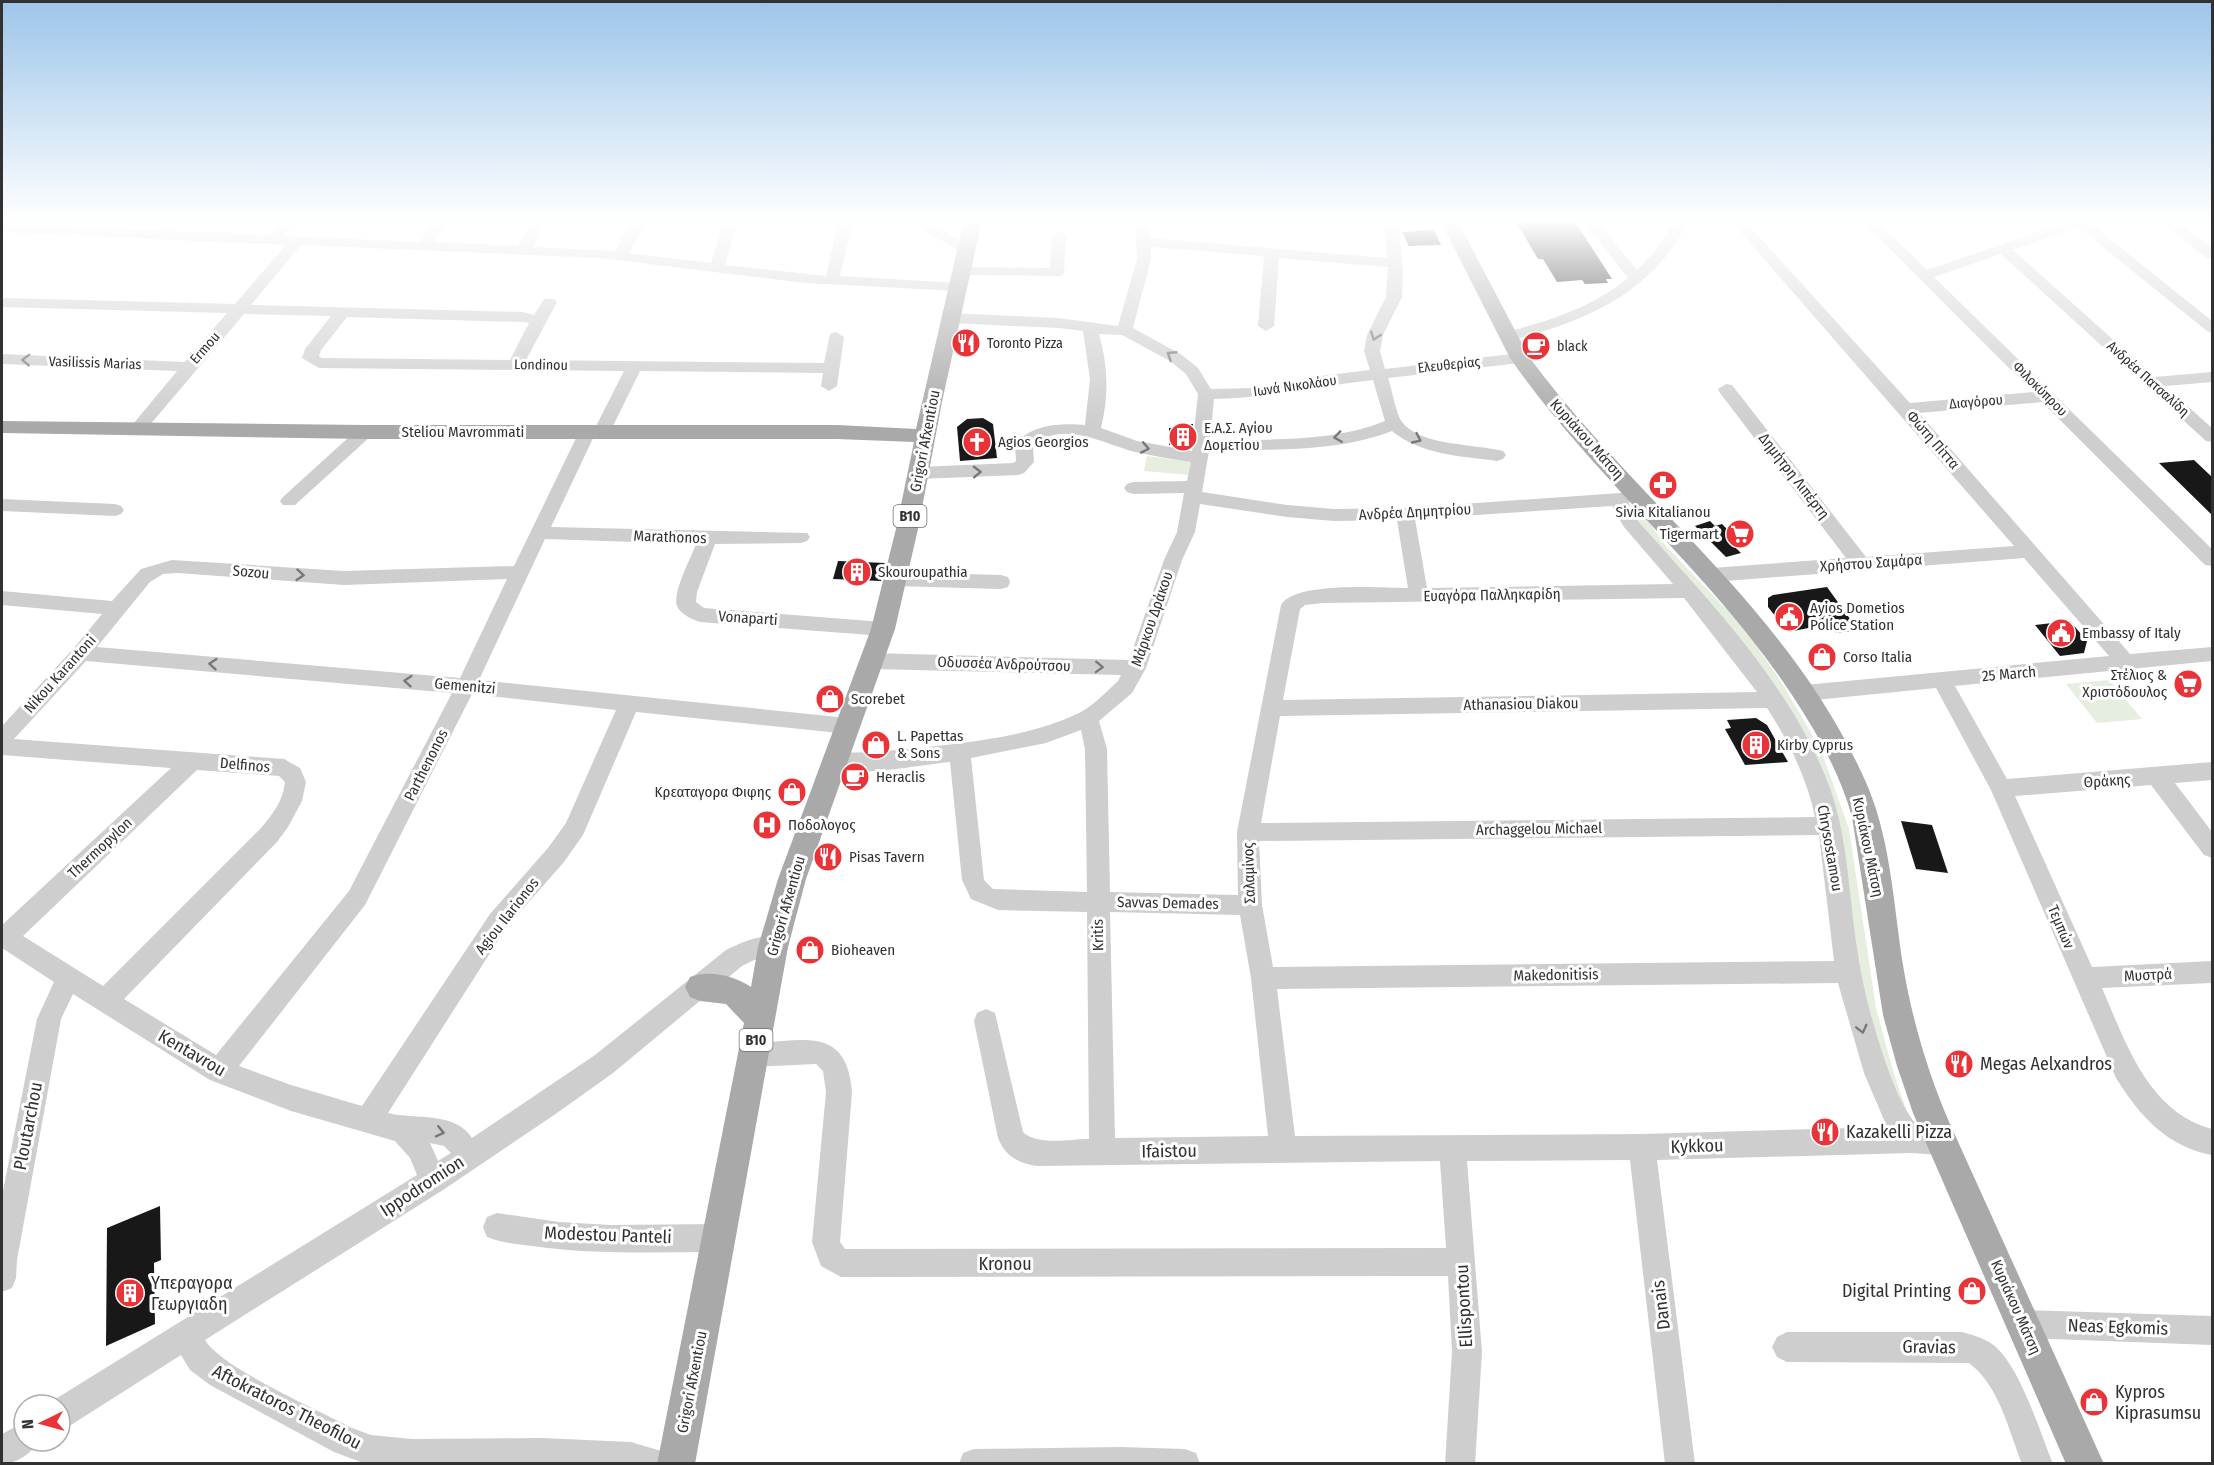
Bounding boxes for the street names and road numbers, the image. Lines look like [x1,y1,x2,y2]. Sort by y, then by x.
street label: Ermou [187,329,223,367]
street label: Ανδρέα Πατσαλίδη [2103,338,2193,420]
street label: Vasilissis Marias [48,353,142,373]
street label: Ελευθερίας [1417,353,1481,377]
street label: Londinou [514,356,568,374]
street label: Φιλοκύπρου [2009,358,2071,420]
street label: Ιωνά Νικολάου [1252,372,1338,400]
street label: Grigori Afxentiou [906,388,944,494]
street label: Διαγόρου [1948,391,2004,413]
street label: Κυριάκου Μάτση [1546,395,1628,483]
street label: Φώτη Πίττα [1903,407,1963,473]
street label: Steliou Mavrommati [402,423,524,441]
street label: Δημήτρη Λιπέρτη [1755,429,1833,523]
street label: Ανδρέα Δημητρίου [1358,500,1472,524]
road number: B10 [894,505,926,527]
street label: Marathonos [633,527,707,547]
street label: Χρήστου Σαμάρα [1819,550,1923,576]
street label: Sozou [232,561,270,583]
street label: Μάρκου Δράκου [1127,569,1177,669]
street label: Ευαγόρα Παλληκαρίδη [1423,585,1561,605]
street label: Vonaparti [718,607,778,629]
street label: Nikou Karantoni [20,631,100,717]
street label: Οδυσσέα Ανδρούτσου [937,653,1071,675]
street label: 25 March [1981,663,2037,685]
street label: Gemenitzi [434,674,496,698]
street label: Athanasiou Diakou [1463,694,1579,714]
street label: Parthenonos [400,726,452,804]
street label: Delfinos [219,754,271,776]
street label: Θράκης [2083,770,2132,792]
street label: Κυριάκου Μάτση [1849,795,1887,899]
street label: Chrysostamou [1814,803,1846,893]
street label: Thermopylon [64,814,136,882]
street label: Archaggelou Michael [1476,819,1602,839]
street label: Σαλαμίνος [1239,841,1259,904]
street label: Grigori Afxentiou [763,854,809,958]
street label: Agiou Ilarionos [472,874,542,958]
street label: Savvas Demades [1117,893,1219,913]
street label: Τεμπών [2044,903,2078,952]
street label: Kritis [1089,919,1107,951]
street label: Makedonitisis [1513,965,1599,985]
street label: Μυστρά [2123,965,2173,985]
street label: Kentavrou [154,1025,230,1081]
road number: B10 [740,1029,772,1051]
street label: Ploutarchou [9,1080,47,1172]
street label: Kykkou [1670,1134,1724,1158]
street label: Ifaistou [1141,1140,1197,1162]
street label: Ippodromion [376,1151,468,1221]
street label: Modestou Panteli [544,1222,672,1248]
street label: Kronou [978,1253,1032,1275]
street label: Κυριάκου Μάτση [1987,1257,2045,1357]
street label: Ellispontou [1451,1264,1477,1348]
street label: Danais [1647,1279,1675,1331]
street label: Neas Egkomis [2067,1314,2169,1340]
street label: Grigori Afxentiou [673,1329,711,1435]
street label: Gravias [1902,1336,1956,1358]
street label: Aftokratoros Theofilou [209,1360,365,1454]

